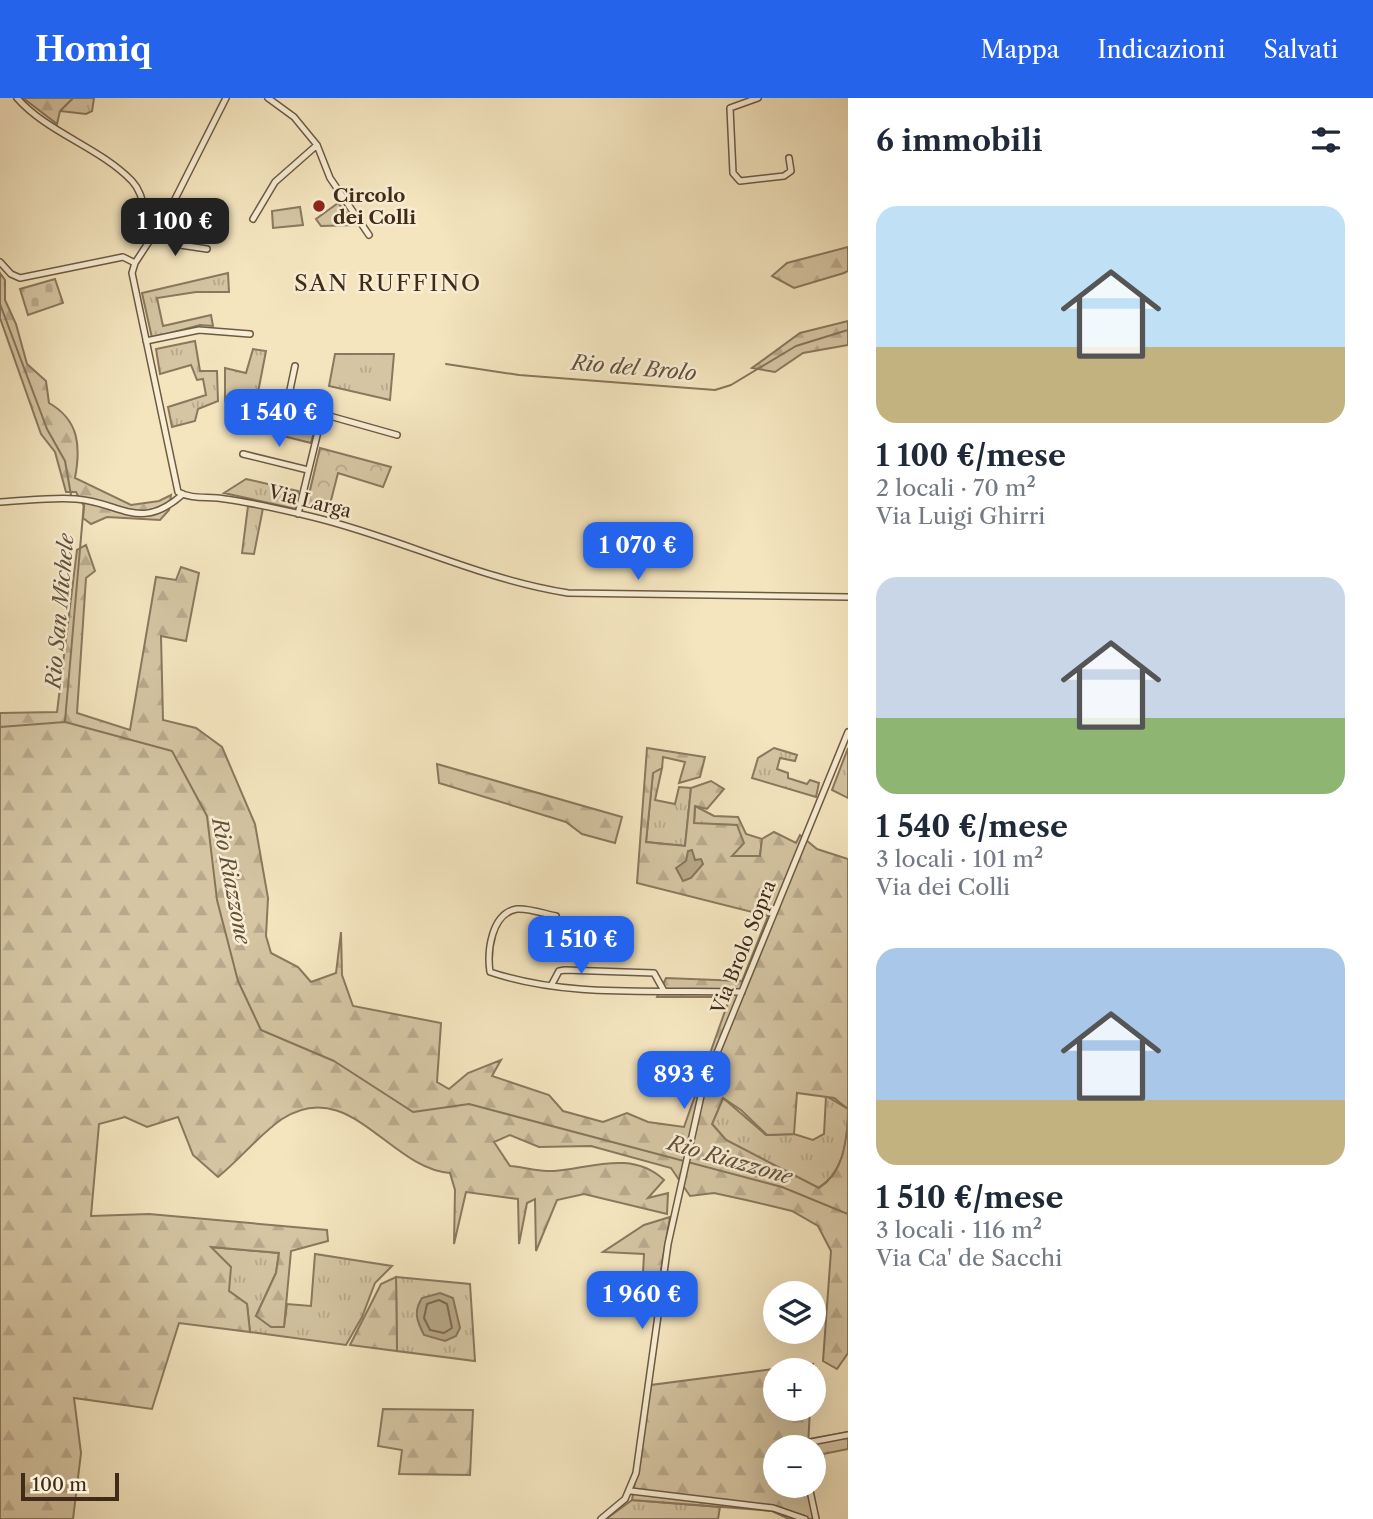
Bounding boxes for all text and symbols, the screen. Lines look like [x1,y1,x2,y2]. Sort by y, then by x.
text: Homiq [35,29,152,70]
text: Mappa [980,35,1059,64]
text: Indicazioni [1097,35,1225,64]
text: Salvati [1263,35,1338,64]
icon: filters [1307,121,1345,159]
text: 6 immobili [876,122,1043,159]
place label: Circolo dei Colli [333,184,416,229]
pin: 1 100 € [110,198,240,258]
marker: Circolo dei Colli [311,198,327,214]
text: 1 100 € [137,207,213,235]
icon: home [1048,251,1174,377]
district label: SAN RUFFINO [294,269,482,297]
water label: Rio del Brolo [568,349,698,385]
pin: 1 540 € [214,390,344,449]
text: 1 540 € [240,398,318,426]
text: 1 100 €/mese [876,437,1066,474]
text: 2 locali · 70 m² [876,474,1036,502]
street label: Via Larga [265,480,354,523]
text: Via Luigi Ghirri [876,502,1045,530]
pin: 1 070 € [573,522,703,582]
water label: Rio San Michele [40,531,79,692]
text: 1 070 € [599,531,677,559]
icon: home [1048,622,1174,748]
text: 1 540 €/mese [876,808,1068,845]
water label: Rio Riazzone [207,814,256,947]
text: 3 locali · 101 m² [876,845,1043,873]
text: Via dei Colli [876,873,1010,901]
street label: Via Brolo Sopra [706,877,781,1018]
pin: 1 510 € [516,916,646,976]
text: 1 510 € [544,925,618,953]
icon: home [1048,993,1174,1119]
pin: 893 € [635,1052,733,1111]
text: 893 € [653,1060,715,1088]
water label: Rio Riazzone [663,1129,796,1189]
text: 1 510 €/mese [876,1179,1063,1216]
text: 3 locali · 116 m² [876,1216,1042,1244]
text: Via Ca' de Sacchi [876,1244,1062,1272]
pin: 1 960 € [577,1272,707,1331]
text: 1 960 € [603,1280,681,1308]
map controls [763,1281,826,1498]
button: layers [763,1281,826,1344]
button: + [763,1358,826,1421]
button: − [763,1435,826,1498]
scale bar [21,1470,119,1502]
text: 100 m [32,1473,87,1496]

